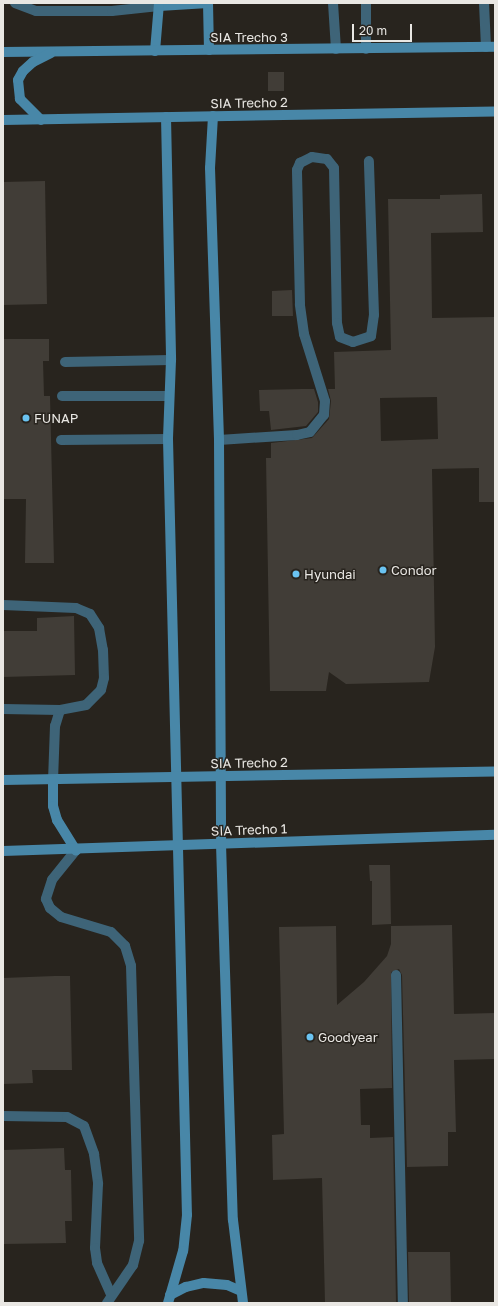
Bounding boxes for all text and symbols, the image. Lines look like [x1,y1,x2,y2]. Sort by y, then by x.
scale bar [354,16,414,42]
text: 20 m [359,23,387,38]
street label: SIA Trecho 3 [210,29,288,45]
street label: SIA Trecho 2 [210,95,288,111]
place label: FUNAP [34,410,78,426]
marker: FUNAP [21,413,31,423]
place label: Condor [391,562,436,578]
marker: Condor [378,565,388,575]
place label: Hyundai [304,566,356,582]
marker: Hyundai [291,569,301,579]
street label: SIA Trecho 2 [210,755,288,771]
street label: SIA Trecho 1 [211,821,287,839]
place label: Goodyear [318,1029,378,1045]
marker: Goodyear [305,1032,315,1042]

